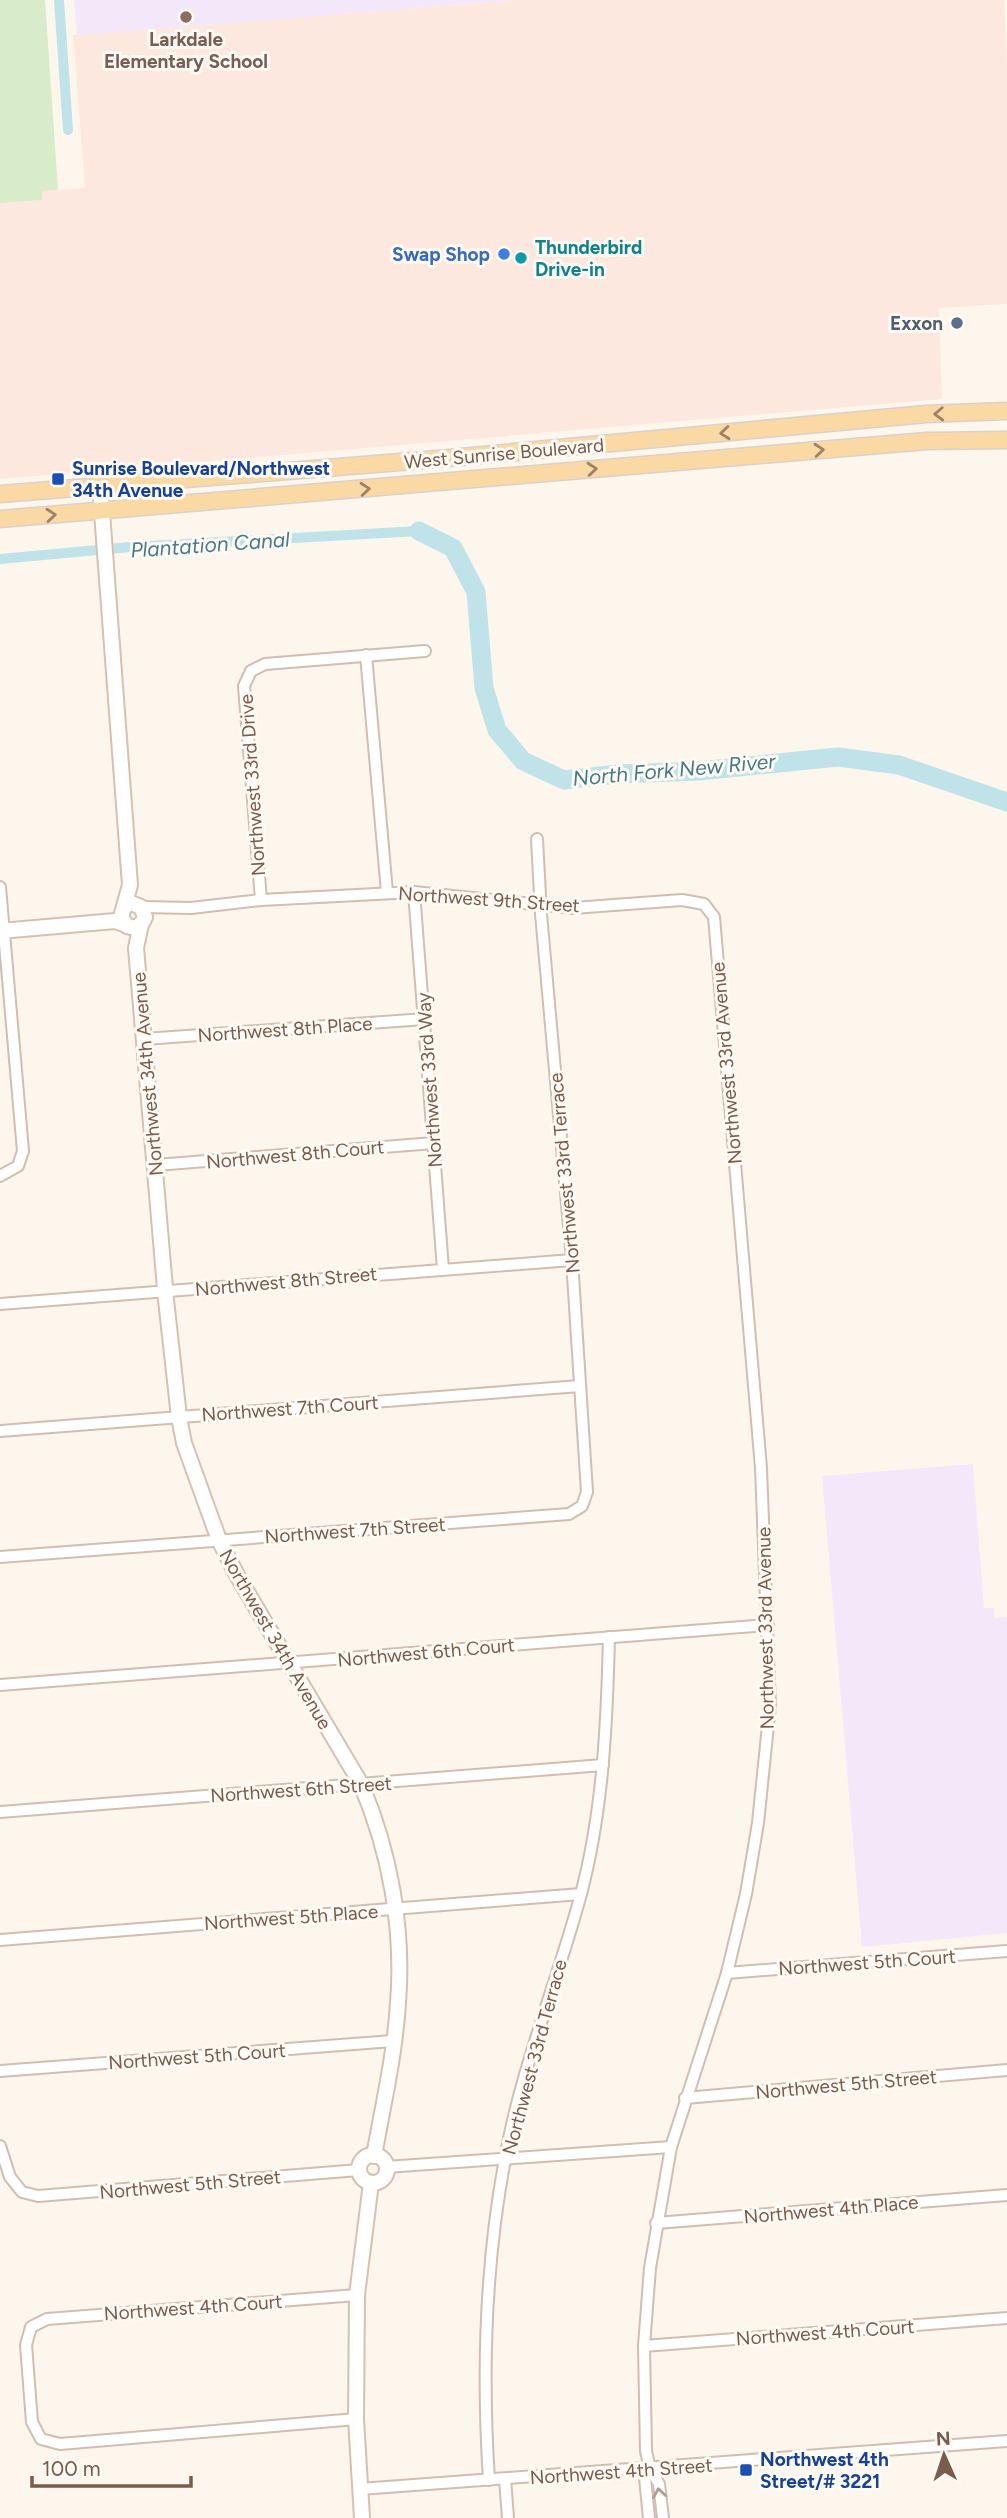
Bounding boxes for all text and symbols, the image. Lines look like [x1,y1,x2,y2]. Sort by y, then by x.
marker: Larkdale Elementary School [178,9,194,25]
place label: Larkdale Elementary School [104,28,268,73]
place label: Thunderbird Drive-in [535,236,642,281]
place label: Swap Shop [392,243,490,266]
marker: Swap Shop [496,246,512,262]
marker: Thunderbird Drive-in [513,250,529,266]
place label: Exxon [890,312,943,335]
marker: Exxon [949,315,965,331]
one-way arrow [933,406,944,421]
one-way arrow [719,425,730,440]
street label: West Sunrise Boulevard [403,433,605,474]
one-way arrow [814,443,825,458]
place label: Sunrise Boulevard/Northwest 34th Avenue [72,457,331,502]
one-way arrow [586,462,598,477]
marker: Sunrise Boulevard/Northwest 34th Avenue [50,471,66,487]
one-way arrow [360,482,371,497]
one-way arrow [46,508,57,523]
water label: Plantation Canal [129,526,291,563]
street label: Northwest 33rd Drive [235,693,270,877]
water label: North Fork New River [572,748,777,791]
street label: Northwest 9th Street [397,882,581,917]
street label: Northwest 33rd Avenue [706,961,747,1165]
street label: Northwest 34th Avenue [127,971,168,1177]
street label: Northwest 33rd Way [412,992,447,1168]
street label: Northwest 8th Place [197,1012,373,1047]
street label: Northwest 33rd Terrace [544,1072,585,1274]
street label: Northwest 8th Court [205,1135,385,1174]
street label: Northwest 8th Street [194,1262,378,1301]
street label: Northwest 7th Court [201,1391,379,1426]
street label: Northwest 7th Street [264,1513,446,1548]
street label: Northwest 33rd Avenue [752,1526,779,1730]
street label: Northwest 34th Avenue [214,1545,337,1734]
street label: Northwest 6th Court [337,1633,516,1672]
street label: Northwest 6th Street [209,1772,393,1807]
street label: Northwest 5th Place [203,1900,379,1935]
street label: Northwest 5th Court [777,1945,957,1980]
street label: Northwest 33rd Terrace [497,1957,572,2157]
street label: Northwest 5th Court [107,2039,287,2074]
street label: Northwest 5th Street [754,2065,938,2104]
street label: Northwest 5th Street [98,2165,282,2204]
street label: Northwest 4th Place [743,2190,919,2229]
street label: Northwest 4th Court [103,2290,283,2325]
street label: Northwest 4th Court [735,2315,915,2350]
north arrow [909,2420,979,2490]
text: N [935,2427,951,2450]
scale bar [32,2444,191,2488]
place label: Northwest 4th Street/# 3221 [760,2448,889,2493]
street label: Northwest 4th Street [529,2454,713,2489]
text: 100 m [42,2456,101,2481]
marker: Northwest 4th Street/# 3221 [738,2462,754,2478]
one-way arrow [652,2487,667,2498]

